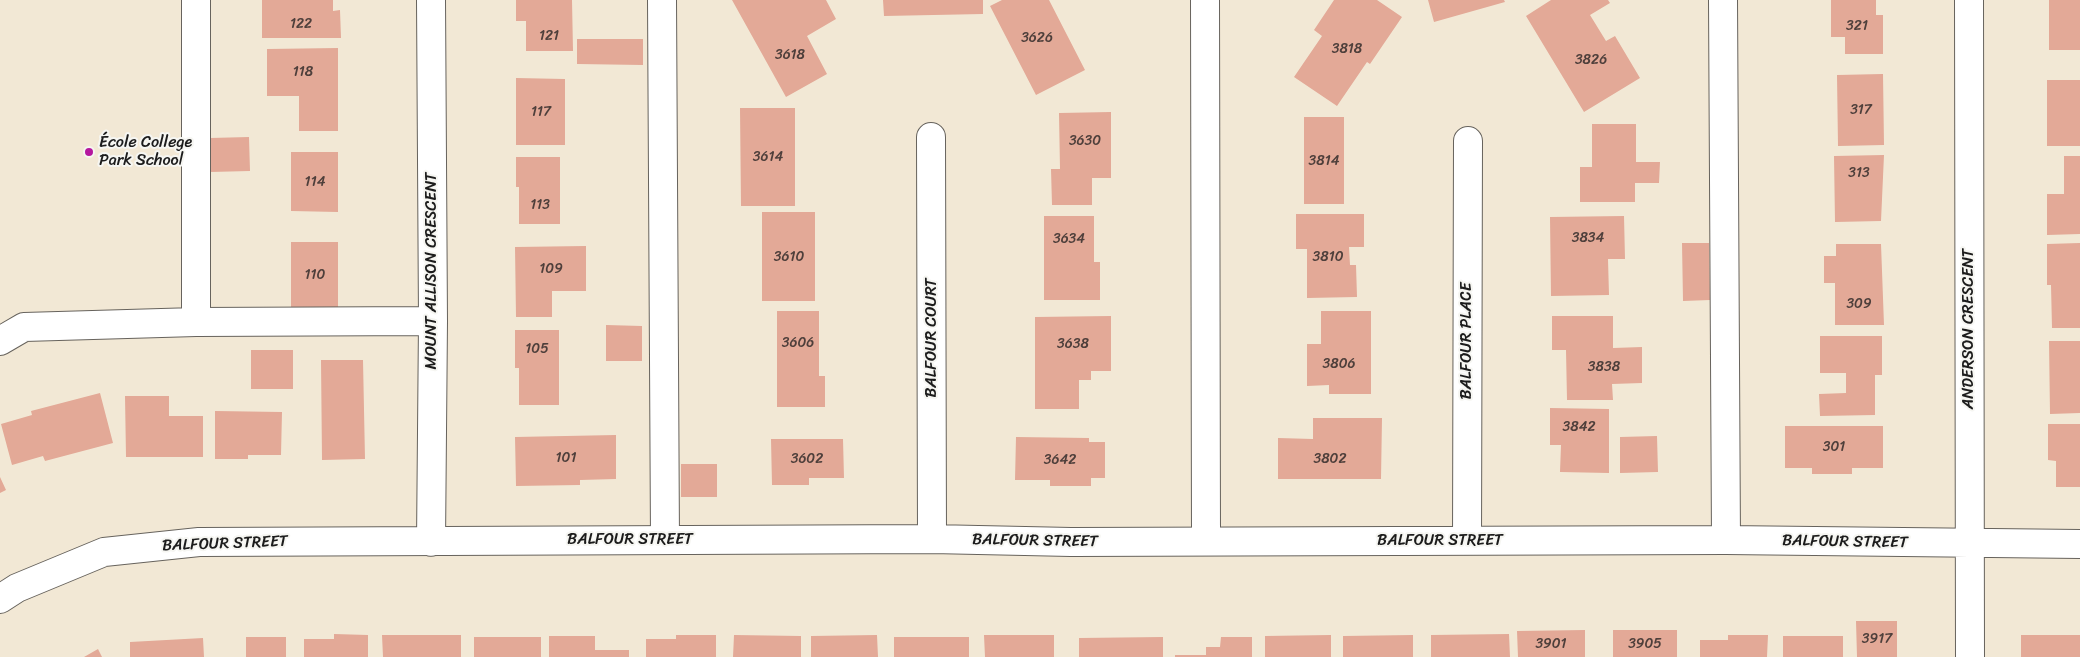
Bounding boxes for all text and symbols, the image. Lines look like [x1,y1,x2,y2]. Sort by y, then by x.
house number: 122 [290,16,312,32]
house number: 321 [1846,18,1868,34]
house number: 121 [539,28,559,44]
house number: 3626 [1021,30,1053,46]
house number: 3818 [1332,41,1362,57]
house number: 3618 [775,47,805,63]
house number: 3826 [1575,52,1607,68]
house number: 118 [293,64,313,80]
house number: 317 [1850,102,1872,118]
house number: 117 [531,104,551,120]
place label: École College Park School [99,133,192,171]
house number: 3630 [1069,133,1101,149]
marker: École College Park School [83,146,95,158]
house number: 3614 [753,149,783,165]
house number: 3814 [1309,153,1339,169]
house number: 313 [1848,165,1870,181]
street label: MOUNT ALLISON CRESCENT [422,173,442,369]
house number: 114 [305,174,325,190]
house number: 113 [530,197,550,213]
house number: 3834 [1572,230,1604,246]
house number: 3634 [1053,231,1085,247]
house number: 3610 [774,249,804,265]
house number: 3810 [1313,249,1343,265]
street label: ANDERSON CRESCENT [1959,249,1979,409]
house number: 109 [539,261,563,277]
house number: 110 [305,267,325,283]
street label: BALFOUR COURT [922,278,942,398]
street label: BALFOUR PLACE [1457,282,1477,400]
house number: 309 [1846,296,1872,312]
house number: 3606 [782,335,814,351]
house number: 3638 [1057,336,1089,352]
house number: 105 [525,341,549,357]
house number: 3806 [1323,356,1355,372]
house number: 3838 [1588,359,1620,375]
house number: 3842 [1563,419,1595,435]
house number: 301 [1823,439,1845,455]
house number: 101 [556,450,576,466]
house number: 3602 [791,451,823,467]
house number: 3802 [1313,451,1347,467]
house number: 3642 [1044,452,1076,468]
street label: BALFOUR STREET [567,530,693,550]
street label: BALFOUR STREET [972,530,1098,552]
street label: BALFOUR STREET [1377,531,1503,551]
street label: BALFOUR STREET [1782,531,1908,553]
street label: BALFOUR STREET [162,532,288,556]
house number: 3917 [1862,631,1892,647]
house number: 3901 [1535,636,1567,652]
house number: 3905 [1628,636,1662,652]

